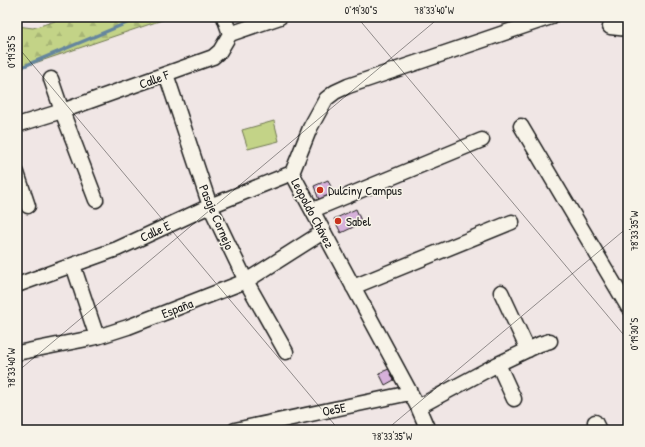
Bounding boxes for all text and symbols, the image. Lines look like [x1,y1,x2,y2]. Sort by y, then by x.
text: 0°19'30"S [345,4,378,17]
text: 78°33'40"W [414,4,455,17]
text: 0°19'35"S [5,36,18,68]
street label: Calle F [136,65,173,93]
street label: Leopoldo Chávez [287,175,339,251]
place label: Dulciny Campus [328,181,402,199]
street label: Pasaje Cornejo [195,182,239,252]
marker: Dulciny Campus [315,185,325,195]
text: 78°33'35"W [628,210,641,251]
place label: Sabel [346,212,372,230]
street label: Calle E [137,216,173,246]
marker: Sabel [333,216,343,226]
street label: España [159,294,195,322]
text: 0°19'30"S [628,317,641,350]
text: 78°33'40"W [5,347,18,388]
street label: Oe5E [321,398,348,420]
text: 78°33'35"W [372,430,413,443]

